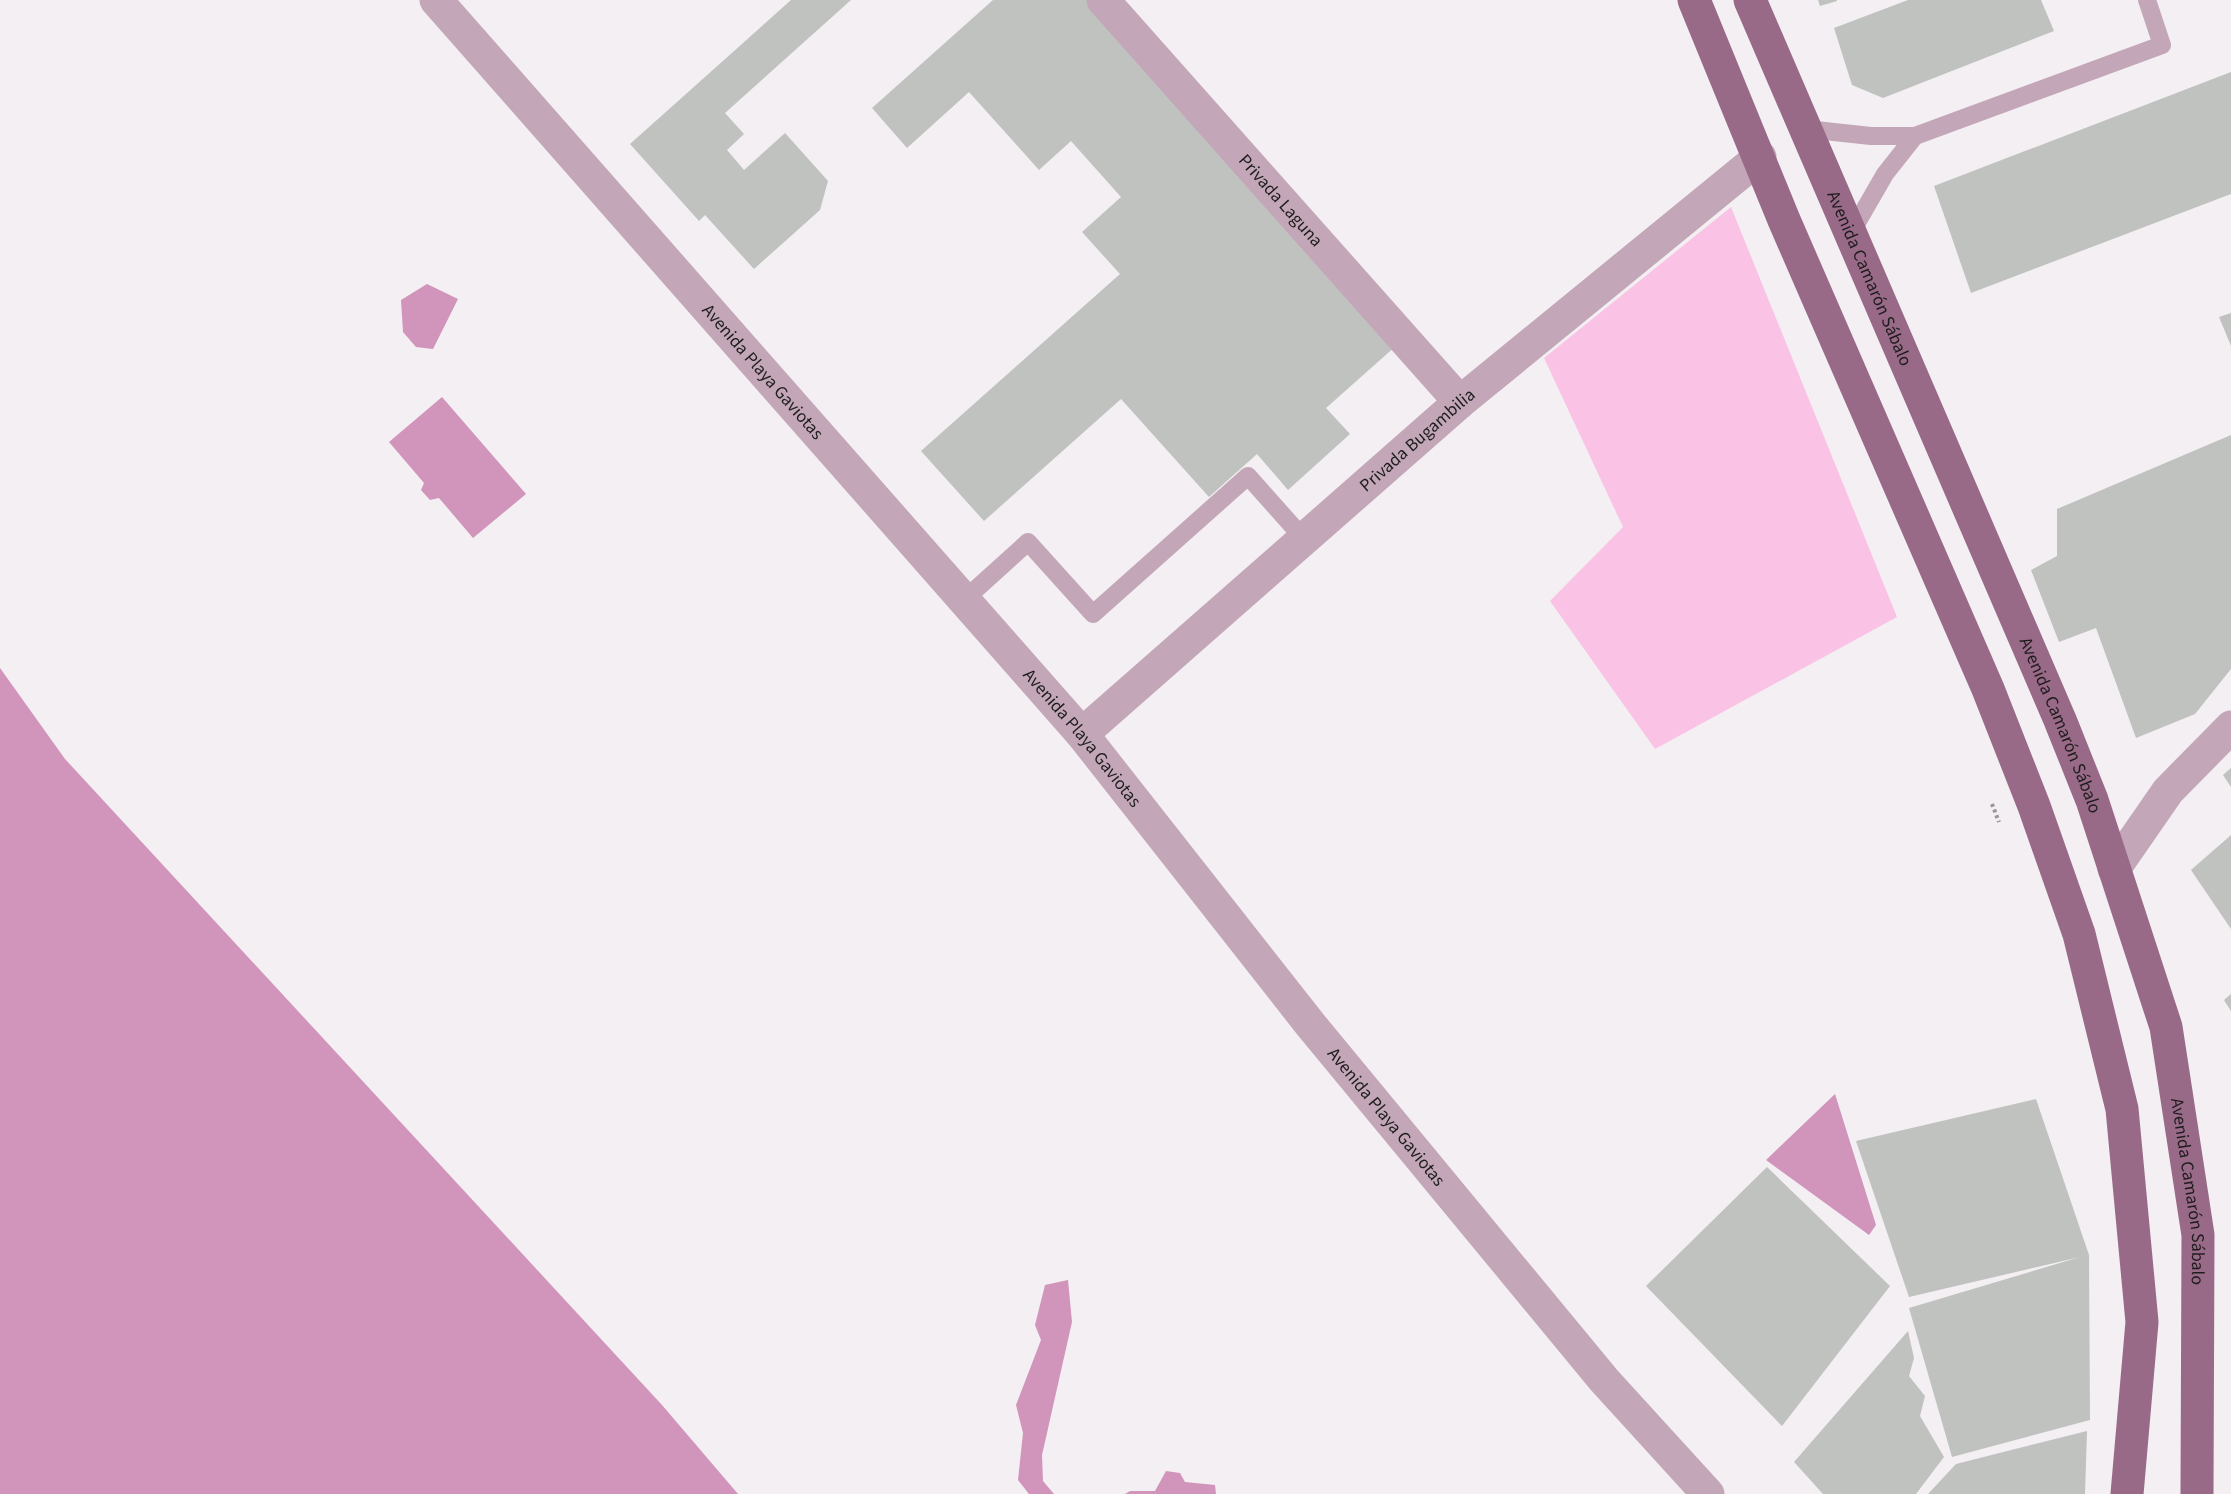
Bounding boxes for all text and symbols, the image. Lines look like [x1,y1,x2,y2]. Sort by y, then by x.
street label: Privada Laguna [1233,149,1329,252]
street label: Avenida Camarón Sábalo [1821,187,1919,370]
street label: Avenida Playa Gaviotas [696,298,830,445]
street label: Privada Bugambilia [1354,382,1480,497]
street label: Avenida Camarón Sábalo [2013,633,2108,816]
street label: Avenida Playa Gaviotas [1017,663,1147,812]
street label: Avenida Playa Gaviotas [1322,1042,1451,1192]
street label: Avenida Camarón Sábalo [2165,1096,2211,1285]

